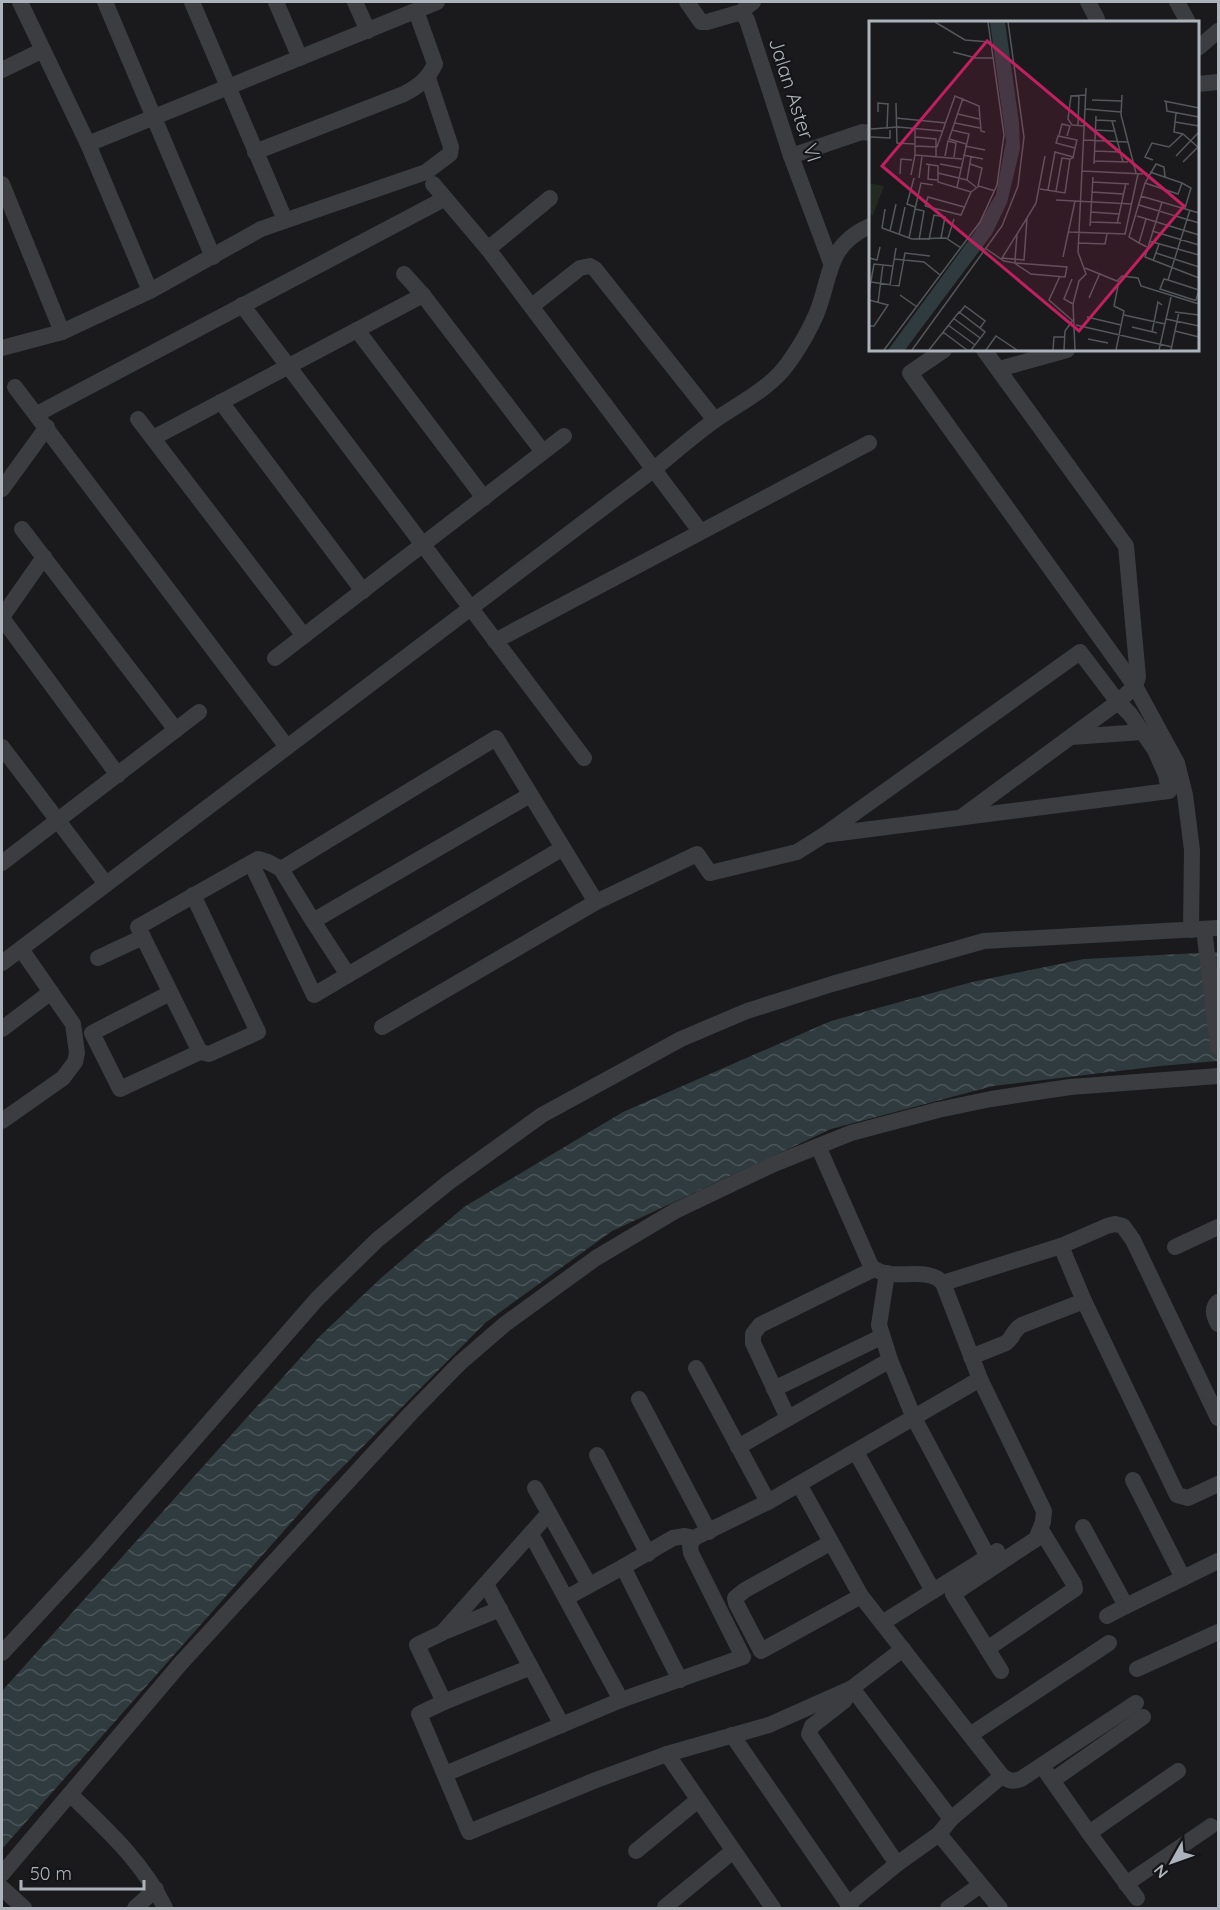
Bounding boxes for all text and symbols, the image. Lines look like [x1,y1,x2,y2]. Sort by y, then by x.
inset map [869,21,1199,351]
street label: Jalan Aster VI [764,35,827,165]
north arrow [1142,1832,1202,1892]
scale bar [21,1853,144,1891]
text: N [1149,1861,1172,1883]
text: 50 m [30,1862,72,1885]

